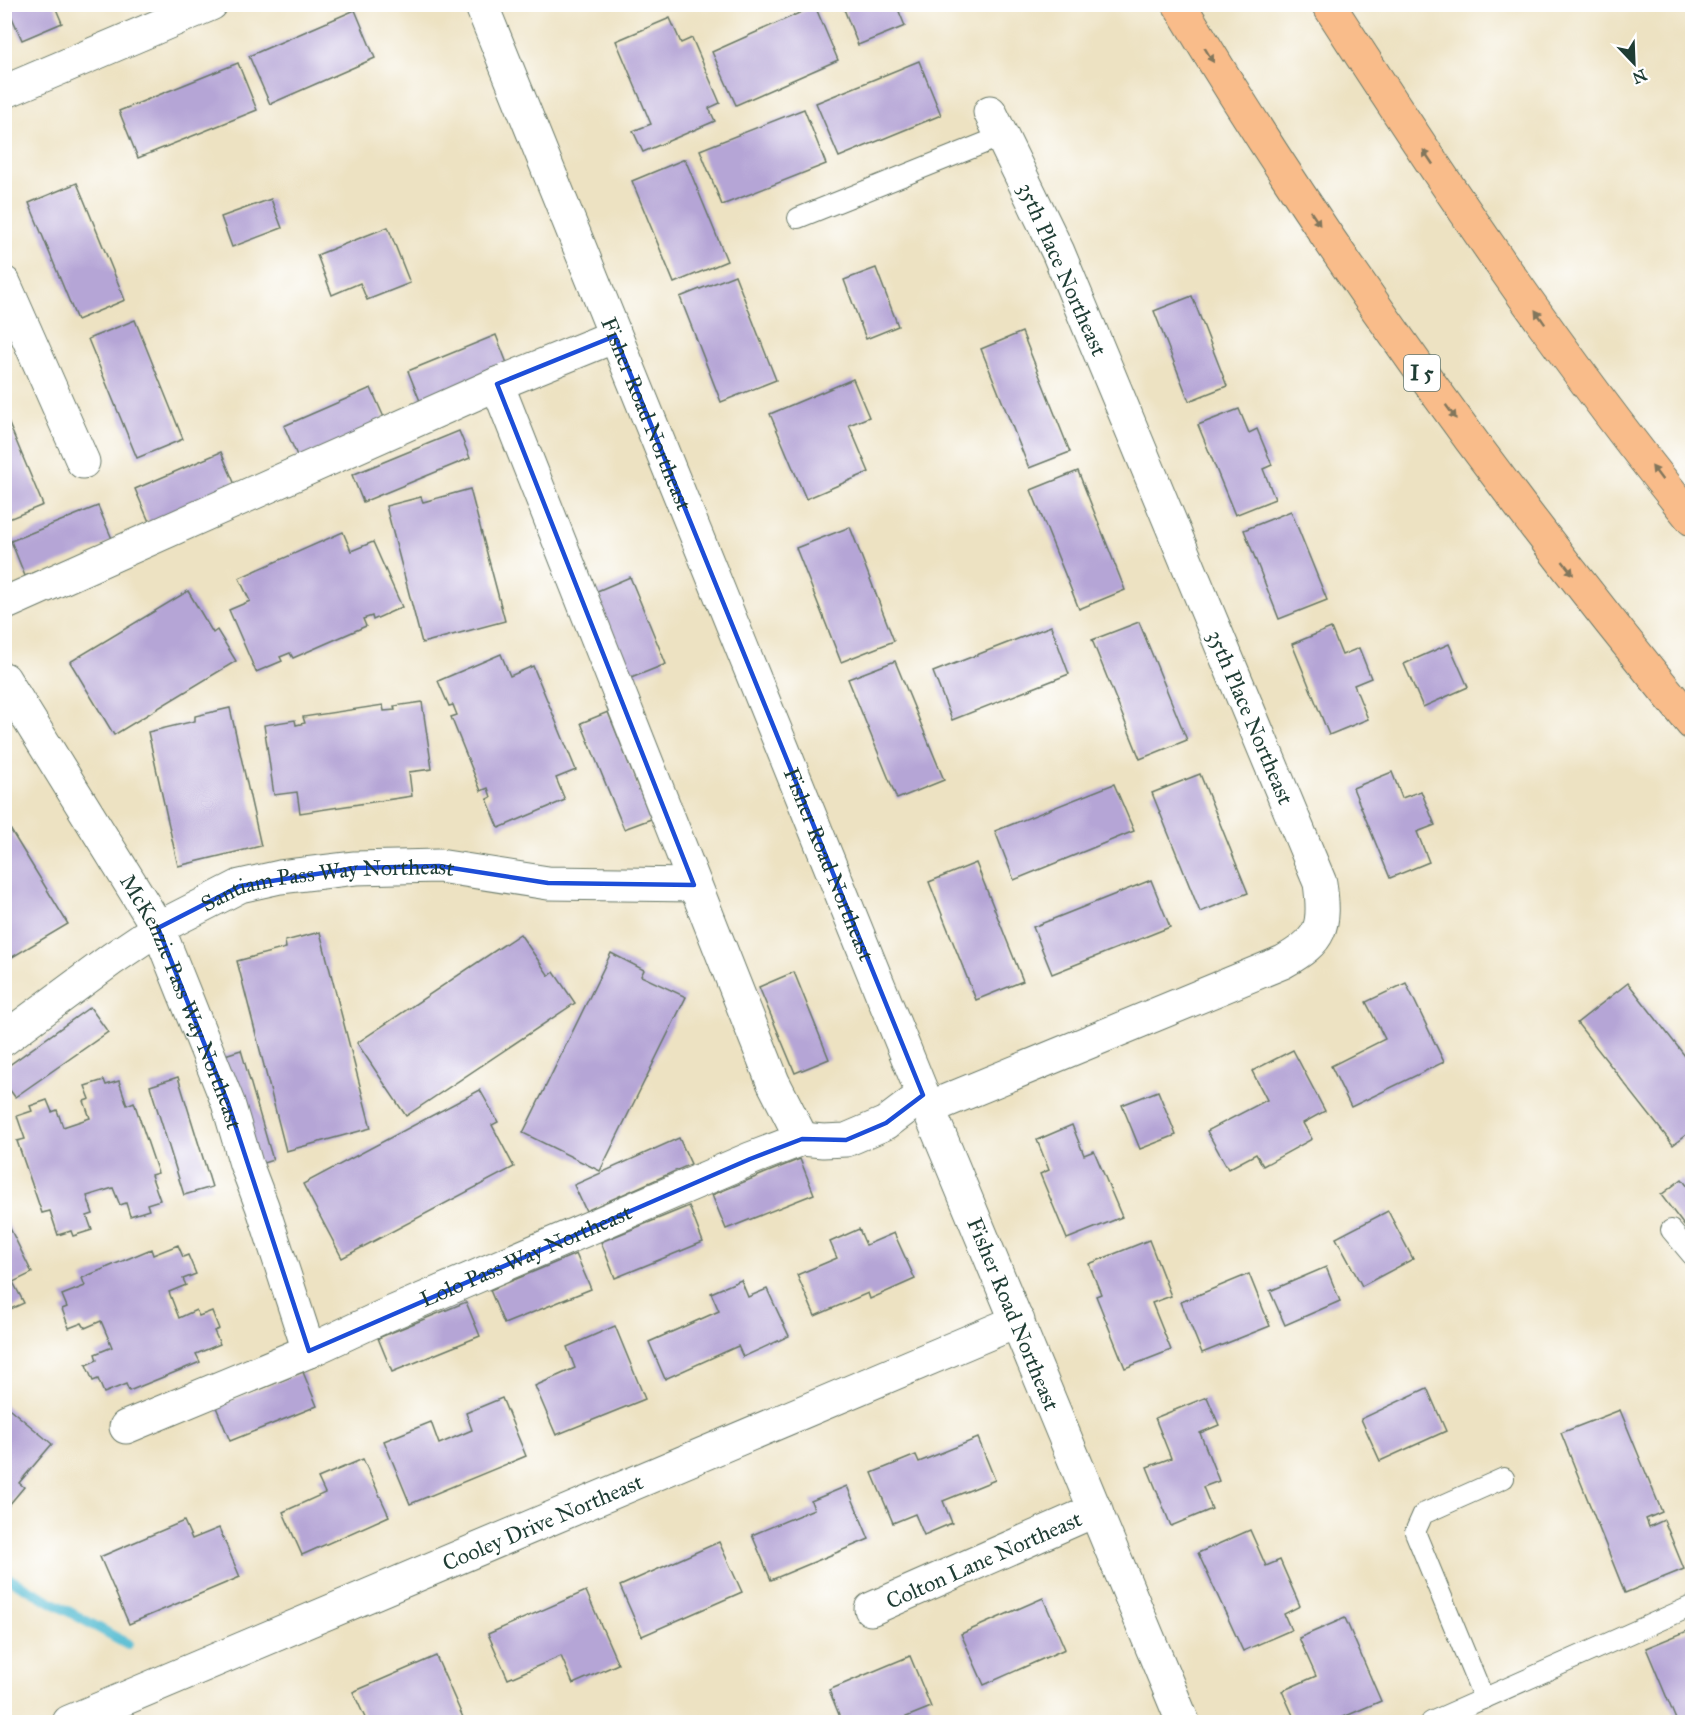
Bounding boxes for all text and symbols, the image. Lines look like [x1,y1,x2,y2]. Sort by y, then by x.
north arrow [1604,33,1664,93]
one-way arrow [1204,47,1214,64]
text: N [1629,65,1650,88]
one-way arrow [1423,148,1434,165]
street label: 35th Place Northeast [1012,178,1113,360]
one-way arrow [1309,210,1321,226]
one-way arrow [1534,309,1546,324]
street label: Fisher Road Northeast [595,313,698,515]
road number: I 5 [1404,355,1440,391]
one-way arrow [1445,404,1457,420]
one-way arrow [1651,465,1663,480]
one-way arrow [1562,560,1575,576]
street label: 35th Place Northeast [1202,626,1300,809]
street label: Fisher Road Northeast [778,764,880,965]
street label: Santiam Pass Way Northeast [197,853,457,918]
street label: McKenzie Pass Way Northeast [114,869,248,1133]
street label: Lolo Pass Way Northeast [416,1198,636,1313]
street label: Fisher Road Northeast [961,1213,1065,1415]
street label: Cooley Drive Northeast [438,1468,647,1577]
street label: Colton Lane Northeast [882,1505,1086,1615]

